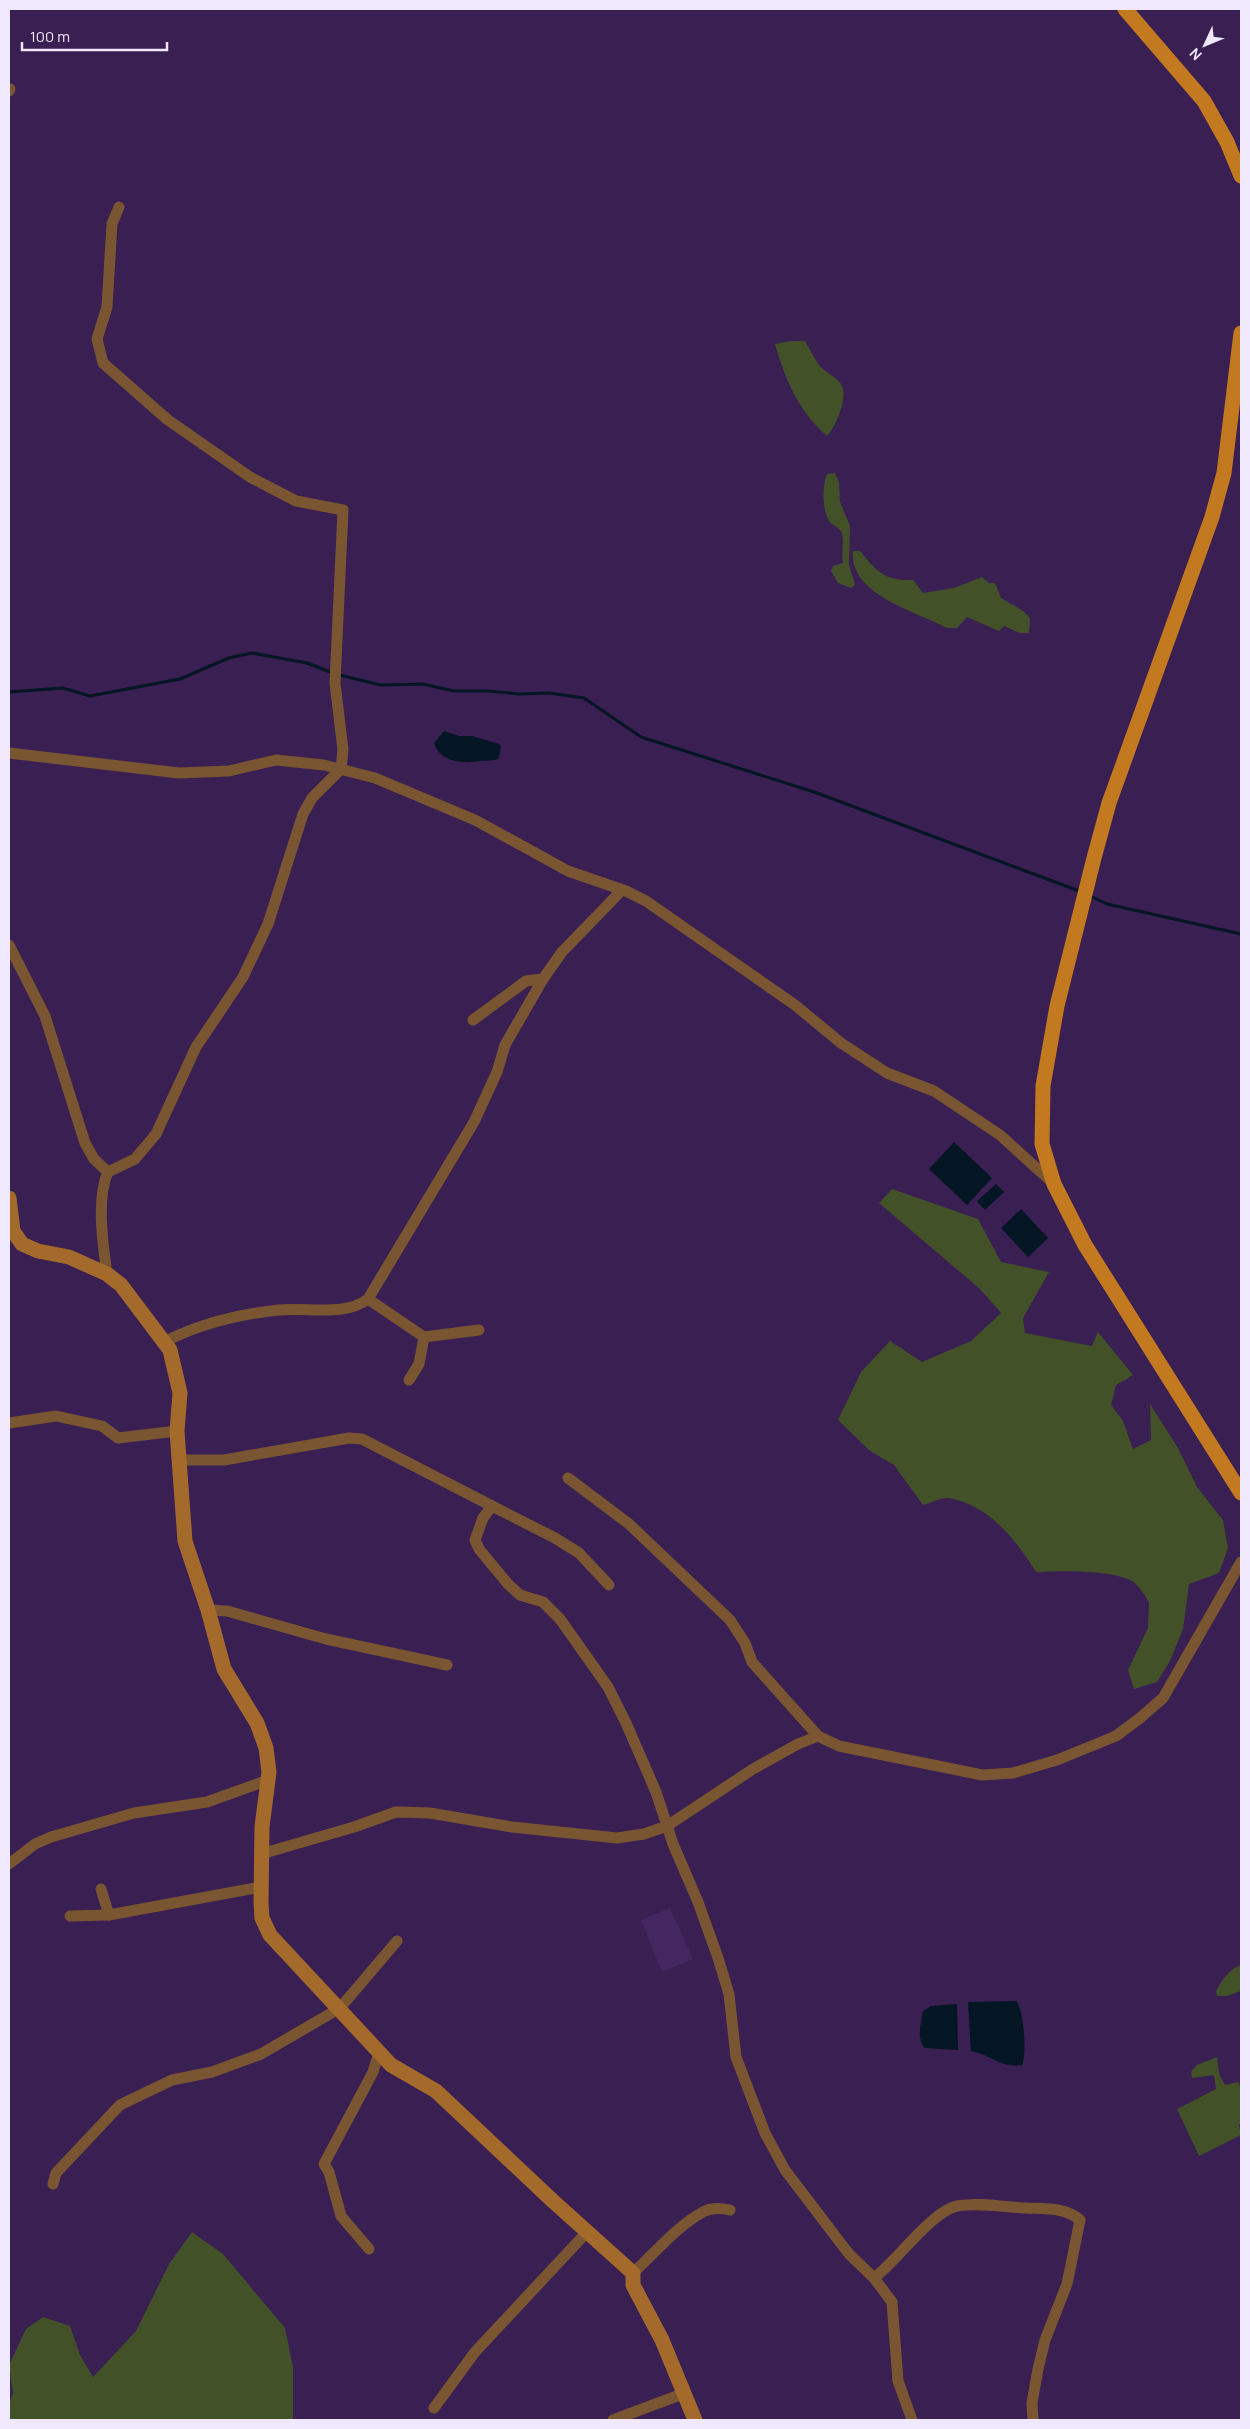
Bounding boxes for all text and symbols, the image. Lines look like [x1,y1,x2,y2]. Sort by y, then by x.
scale bar [22,20,168,52]
north arrow [1180,20,1230,70]
text: 100 m [30,26,70,47]
text: N [1185,44,1206,65]

